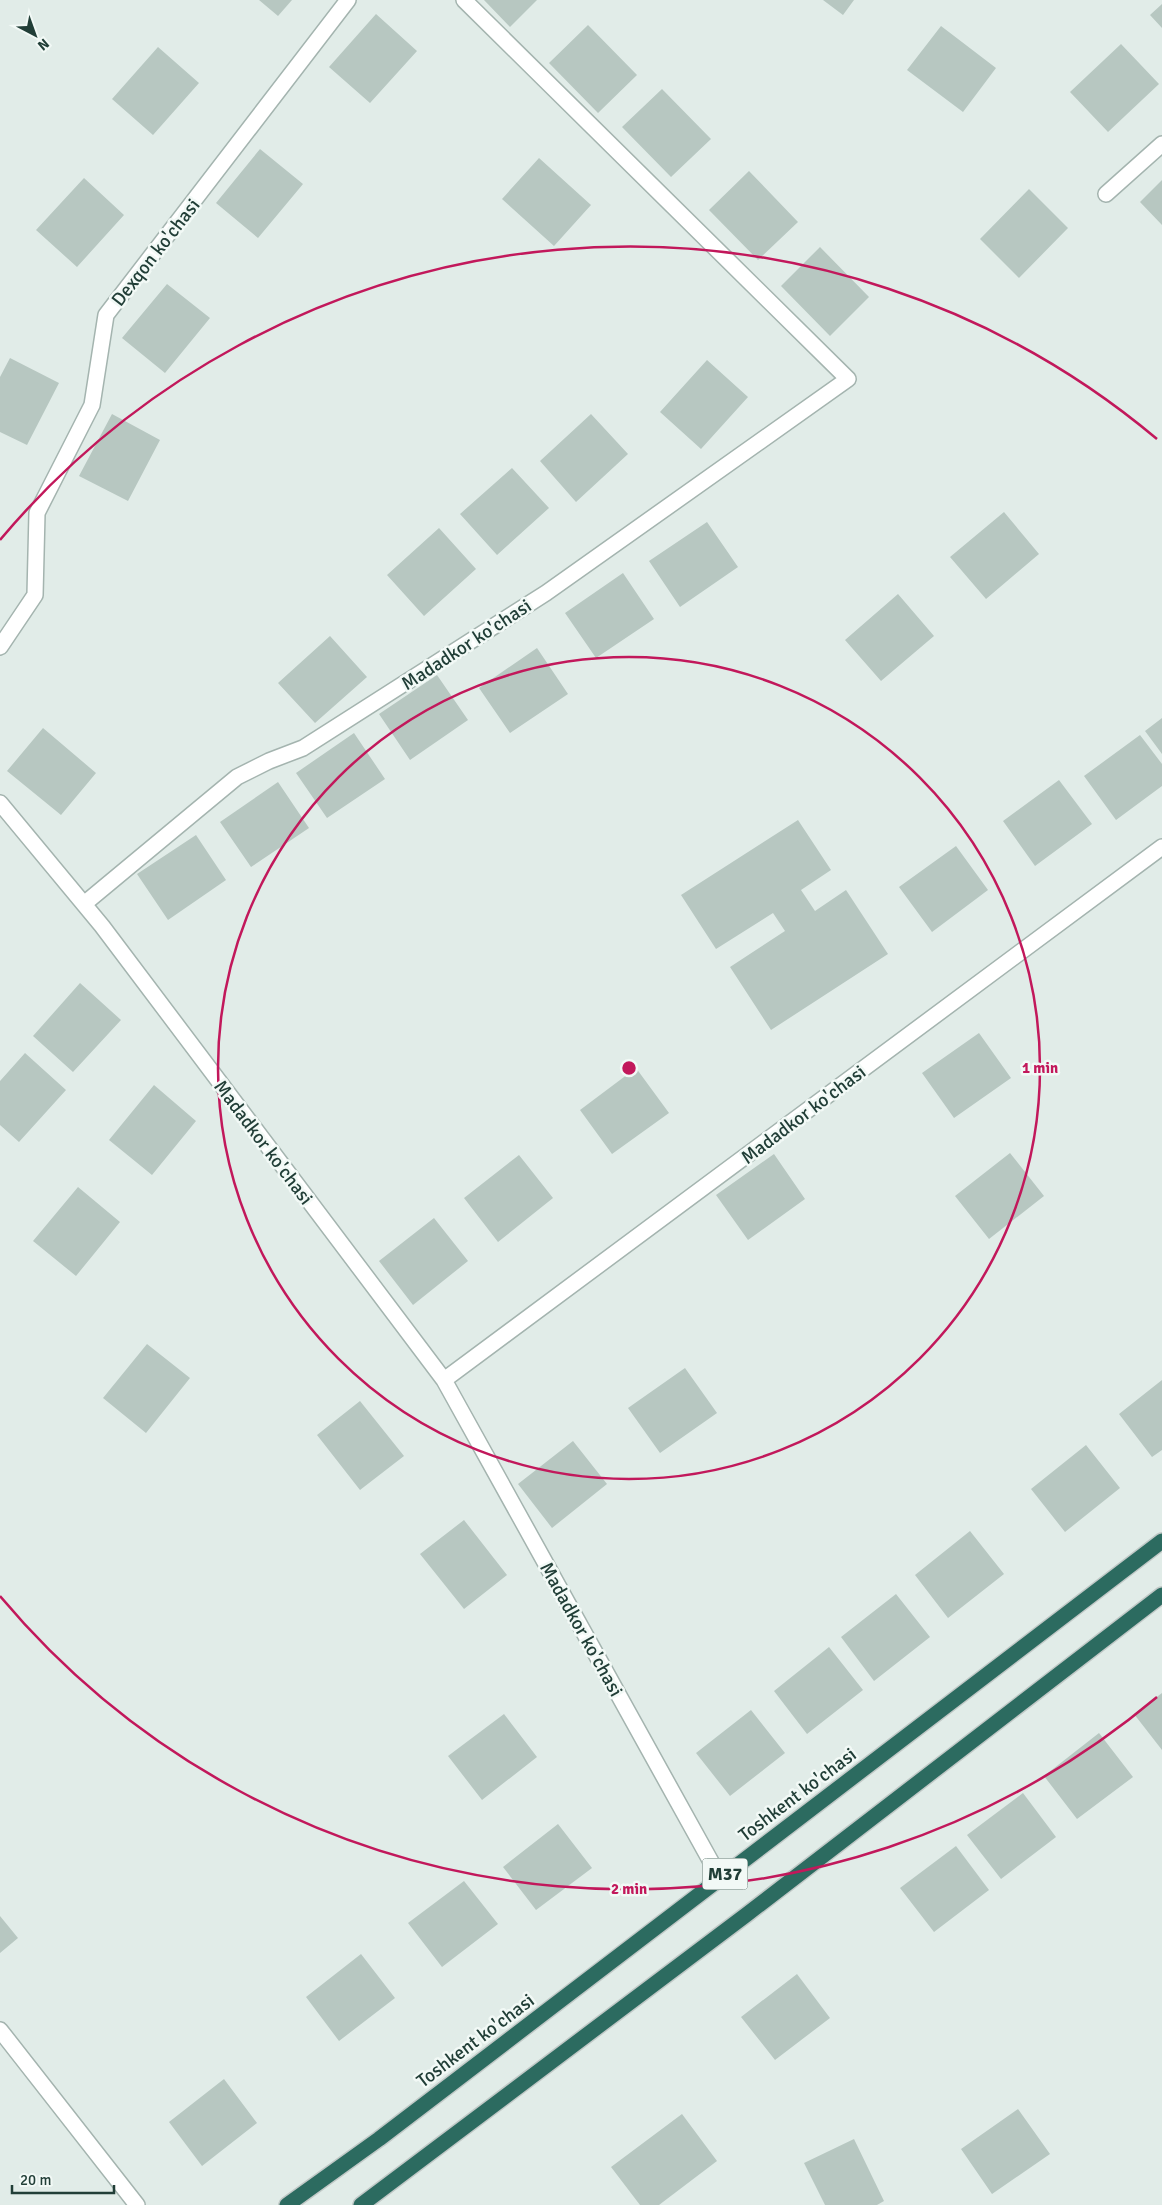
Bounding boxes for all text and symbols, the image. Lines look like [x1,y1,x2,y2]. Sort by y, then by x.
north arrow [10,10,60,60]
text: N [34,35,52,54]
street label: Dexqon ko'chasi [106,194,205,311]
street label: Madadkor ko'chasi [397,594,536,696]
centre of rings [620,1059,638,1077]
text: 1 min [1022,1059,1058,1077]
street label: Madadkor ko'chasi [736,1060,871,1170]
street label: Madadkor ko'chasi [208,1075,318,1210]
street label: Madadkor ko'chasi [534,1558,628,1701]
street label: Toshkent ko'chasi [734,1743,861,1847]
road number: M37 [702,1858,748,1890]
text: 2 min [611,1880,647,1898]
street label: Toshkent ko'chasi [412,1989,539,2093]
scale bar [12,2162,115,2194]
text: 20 m [20,2171,51,2189]

